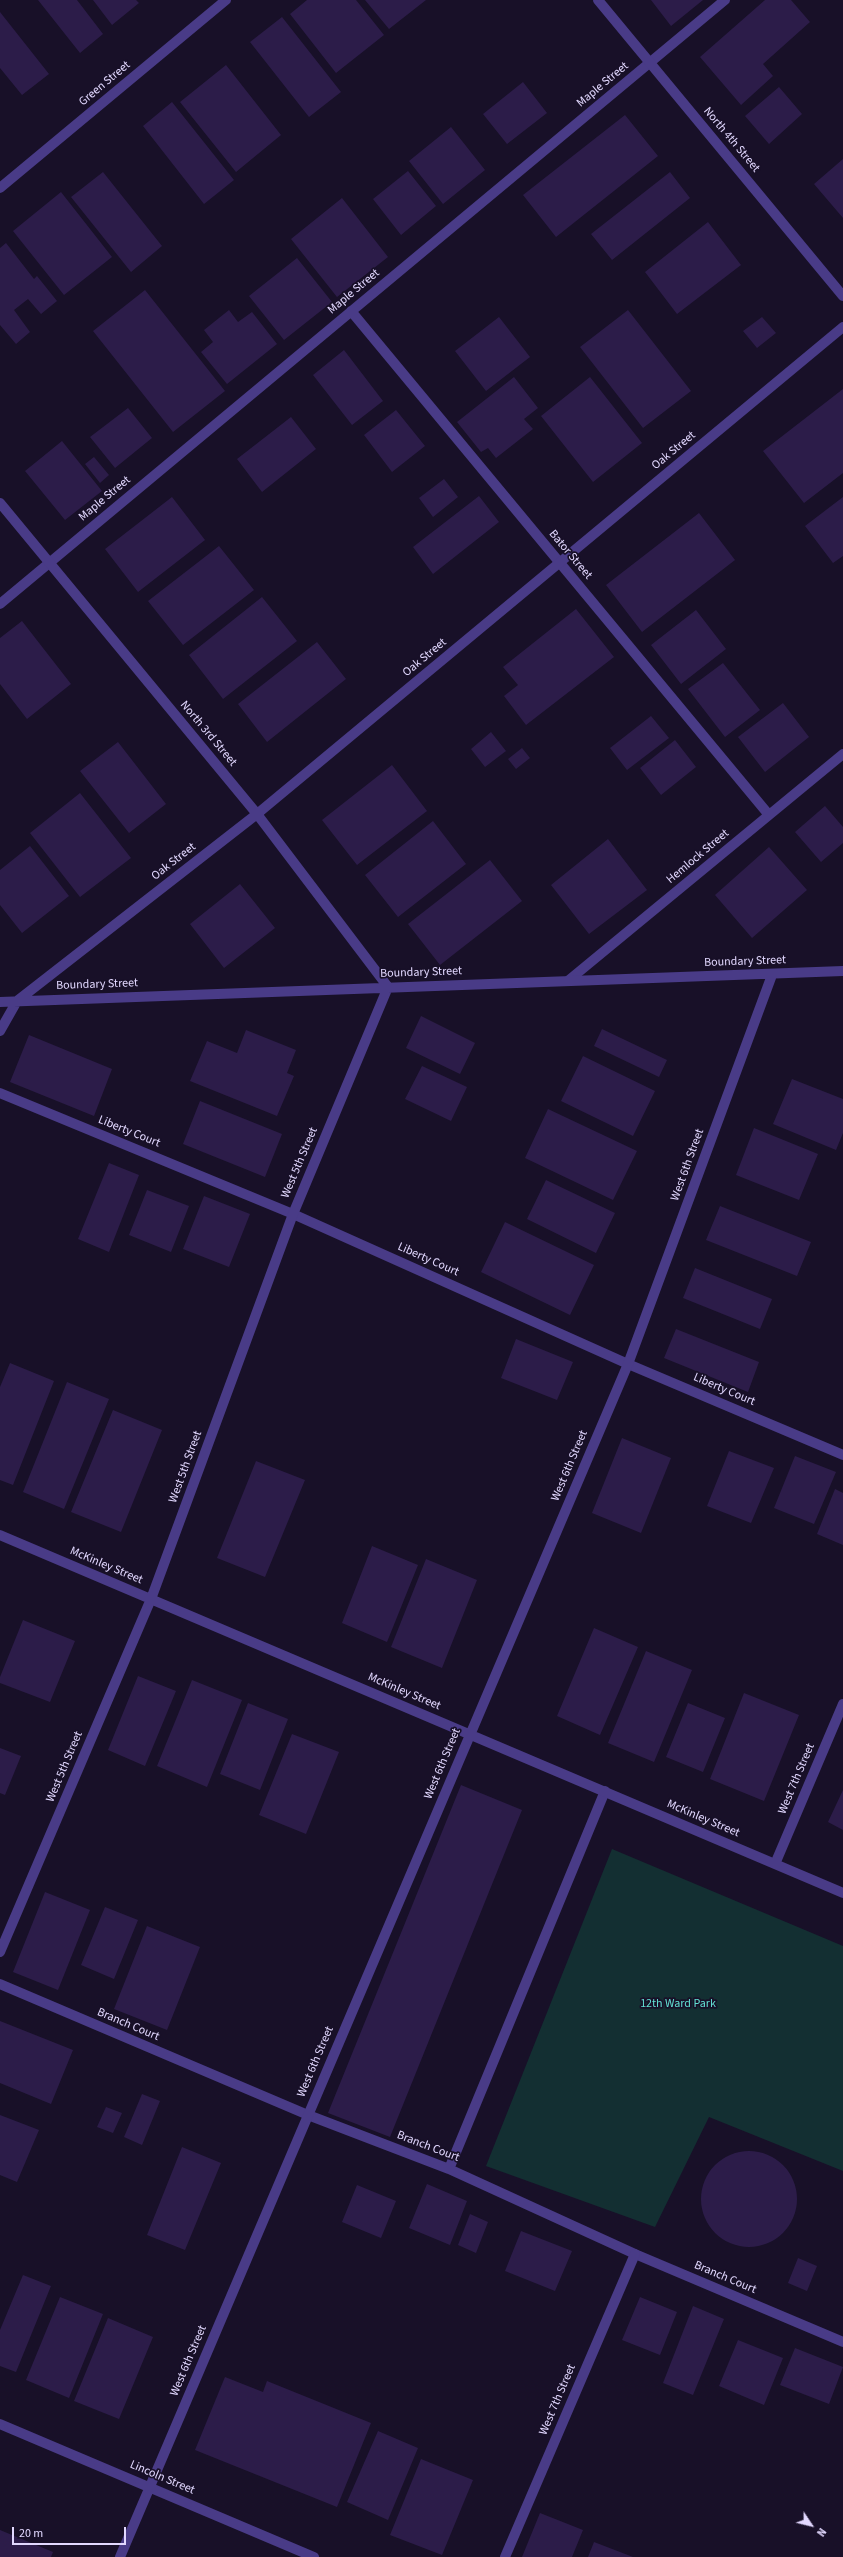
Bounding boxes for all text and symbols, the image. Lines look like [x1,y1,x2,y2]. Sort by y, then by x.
street label: Green Street [76,58,134,110]
street label: Maple Street [574,59,632,111]
street label: North 4th Street [700,105,762,175]
street label: Maple Street [325,266,383,318]
street label: Oak Street [649,429,699,473]
street label: Maple Street [76,473,134,525]
street label: Bator Street [545,527,595,583]
street label: Oak Street [400,636,450,680]
street label: North 3rd Street [177,699,239,769]
street label: Hemlock Street [664,827,732,887]
street label: Oak Street [149,840,199,884]
street label: Boundary Street [704,953,786,971]
street label: Boundary Street [380,964,462,982]
street label: Boundary Street [56,976,138,994]
street label: Liberty Court [96,1113,162,1151]
street label: West 5th Street [279,1125,321,1201]
street label: West 6th Street [668,1127,708,1203]
street label: Liberty Court [395,1240,461,1280]
street label: Liberty Court [691,1371,757,1409]
street label: West 6th Street [549,1428,591,1504]
street label: West 5th Street [166,1429,206,1505]
street label: McKinley Street [67,1544,145,1588]
street label: McKinley Street [365,1670,443,1714]
street label: West 6th Street [422,1726,464,1802]
street label: West 5th Street [44,1729,86,1805]
street label: West 7th Street [776,1741,818,1817]
street label: McKinley Street [664,1797,742,1841]
park label: 12th Ward Park [640,1997,716,2011]
street label: Branch Court [95,2005,161,2045]
street label: West 6th Street [295,2024,337,2100]
street label: Branch Court [395,2128,461,2166]
street label: Branch Court [692,2258,758,2298]
street label: West 6th Street [168,2323,210,2399]
street label: West 7th Street [537,2362,579,2438]
street label: Lincoln Street [127,2458,197,2498]
north arrow [791,2505,831,2545]
scale bar [14,2519,128,2545]
text: 20 m [19,2525,43,2542]
text: N [813,2525,829,2539]

